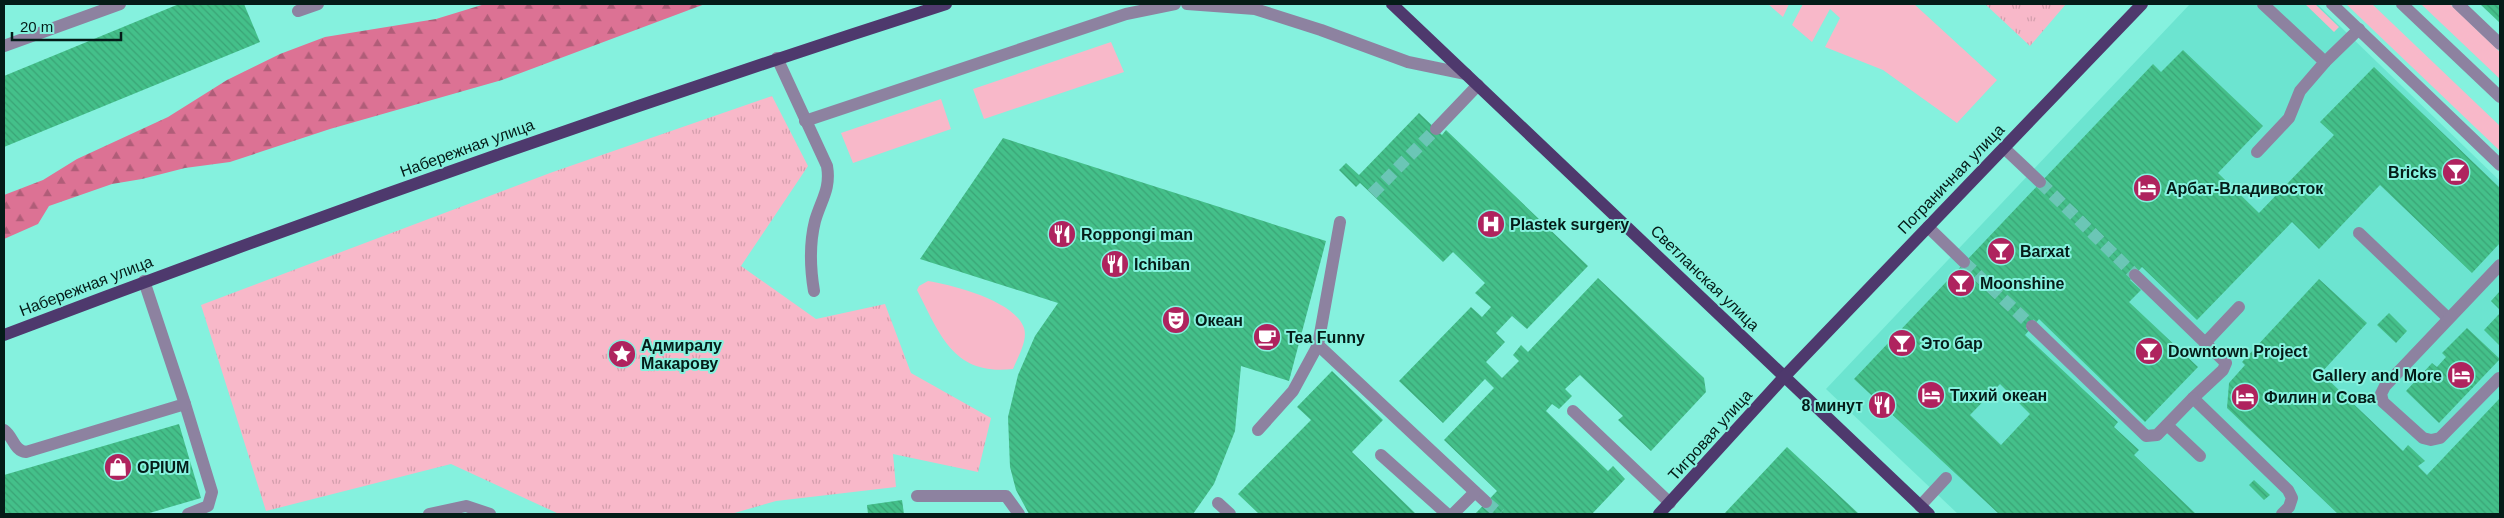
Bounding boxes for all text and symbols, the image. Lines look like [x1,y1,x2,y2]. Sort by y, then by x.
scale bar [12,10,121,42]
text: 20 m [20,18,53,35]
street label: Набережная улица [398,116,536,180]
street label: Пограничная улица [1895,121,2008,237]
bar icon: Bricks [2441,157,2471,187]
place label: Bricks [2388,164,2437,181]
hotel icon: Арбат-Владивосток [2132,173,2162,203]
place label: Арбат-Владивосток [2166,180,2324,197]
hospital icon: Plastek surgery [1476,209,1506,239]
place label: Plastek surgery [1510,216,1629,233]
restaurant icon: Roppongi man [1047,219,1077,249]
street label: Светланская улица [1647,222,1763,334]
place label: Roppongi man [1081,226,1193,243]
bar icon: Barxat [1986,236,2016,266]
place label: Barxat [2020,243,2070,260]
restaurant icon: Ichiban [1100,249,1130,279]
street label: Набережная улица [17,253,155,319]
place label: Ichiban [1134,256,1190,273]
bar icon: Moonshine [1946,268,1976,298]
place label: Moonshine [1980,275,2065,292]
theatre icon: Океан [1161,305,1191,335]
place label: Океан [1195,312,1243,329]
cafe icon: Tea Funny [1252,322,1282,352]
bar icon: Это бар [1887,328,1917,358]
place label: Tea Funny [1286,329,1365,346]
place label: Это бар [1921,335,1983,352]
bar icon: Downtown Project [2134,336,2164,366]
place label: Адмиралу Макарову [641,337,722,372]
place icon: Адмиралу Макарову [607,339,637,369]
place label: Downtown Project [2168,343,2308,360]
hotel icon: Gallery and More [2446,360,2476,390]
place label: Gallery and More [2312,367,2442,384]
hotel icon: Тихий океан [1916,380,1946,410]
hotel icon: Филин и Сова [2230,382,2260,412]
street label: Тигровая улица [1665,386,1755,484]
place label: Тихий океан [1950,387,2047,404]
place label: Филин и Сова [2264,389,2376,406]
restaurant icon: 8 минут [1867,390,1897,420]
place label: 8 минут [1801,397,1863,414]
shop icon: OPIUM [103,452,133,482]
place label: OPIUM [137,459,189,476]

